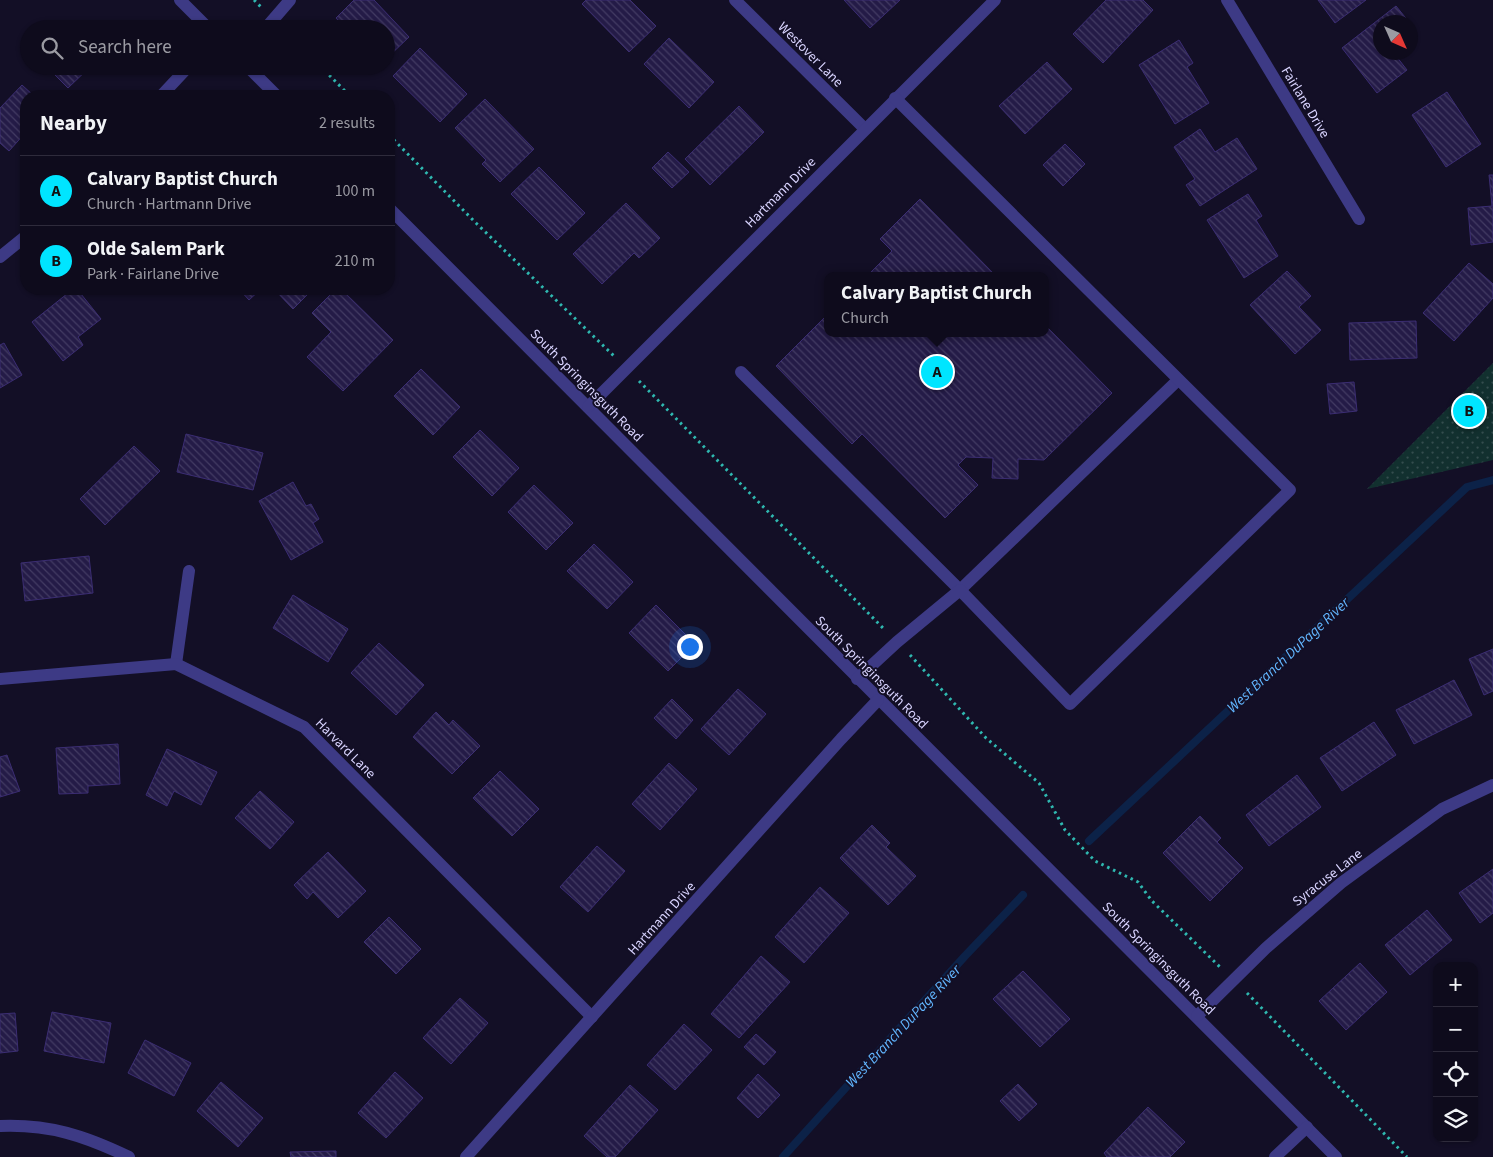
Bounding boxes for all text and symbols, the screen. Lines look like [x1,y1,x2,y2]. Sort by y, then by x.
north arrow [1373,15,1418,60]
street label: Westover Lane [773,18,848,92]
search box [20,20,395,75]
icon: search [38,34,66,62]
text: Search here [78,34,172,61]
street label: Fairlane Drive [1276,63,1334,142]
text: Nearby [40,108,107,138]
text: 2 results [319,112,375,134]
street label: Hartmann Drive [741,153,821,233]
text: Calvary Baptist Church [87,166,278,193]
text: A [51,180,61,202]
text: 100 m [335,180,375,202]
text: Church · Hartmann Drive [87,193,252,215]
text: Olde Salem Park [87,236,225,263]
text: B [51,250,61,272]
text: 210 m [335,250,375,272]
text: Park · Fairlane Drive [87,263,219,285]
popup [824,272,1049,337]
text: Calvary Baptist Church [841,280,1032,307]
text: Church [841,307,889,329]
street label: South Springinsguth Road [525,325,647,447]
pin: A [921,353,953,391]
pin: B [1453,392,1485,430]
water label: West Branch DuPage River [1222,592,1355,718]
street label: South Springinsguth Road [810,612,932,734]
your location [677,634,703,660]
street label: Harvard Lane [310,714,380,784]
street label: Syracuse Lane [1288,844,1367,911]
street label: Hartmann Drive [623,877,700,960]
street label: South Springinsguth Road [1097,898,1219,1020]
water label: West Branch DuPage River [841,960,967,1092]
map controls [1433,962,1478,1142]
button: + [1433,962,1478,1007]
button: − [1433,1007,1478,1052]
button: locate [1433,1052,1478,1097]
button: layers [1433,1097,1478,1142]

